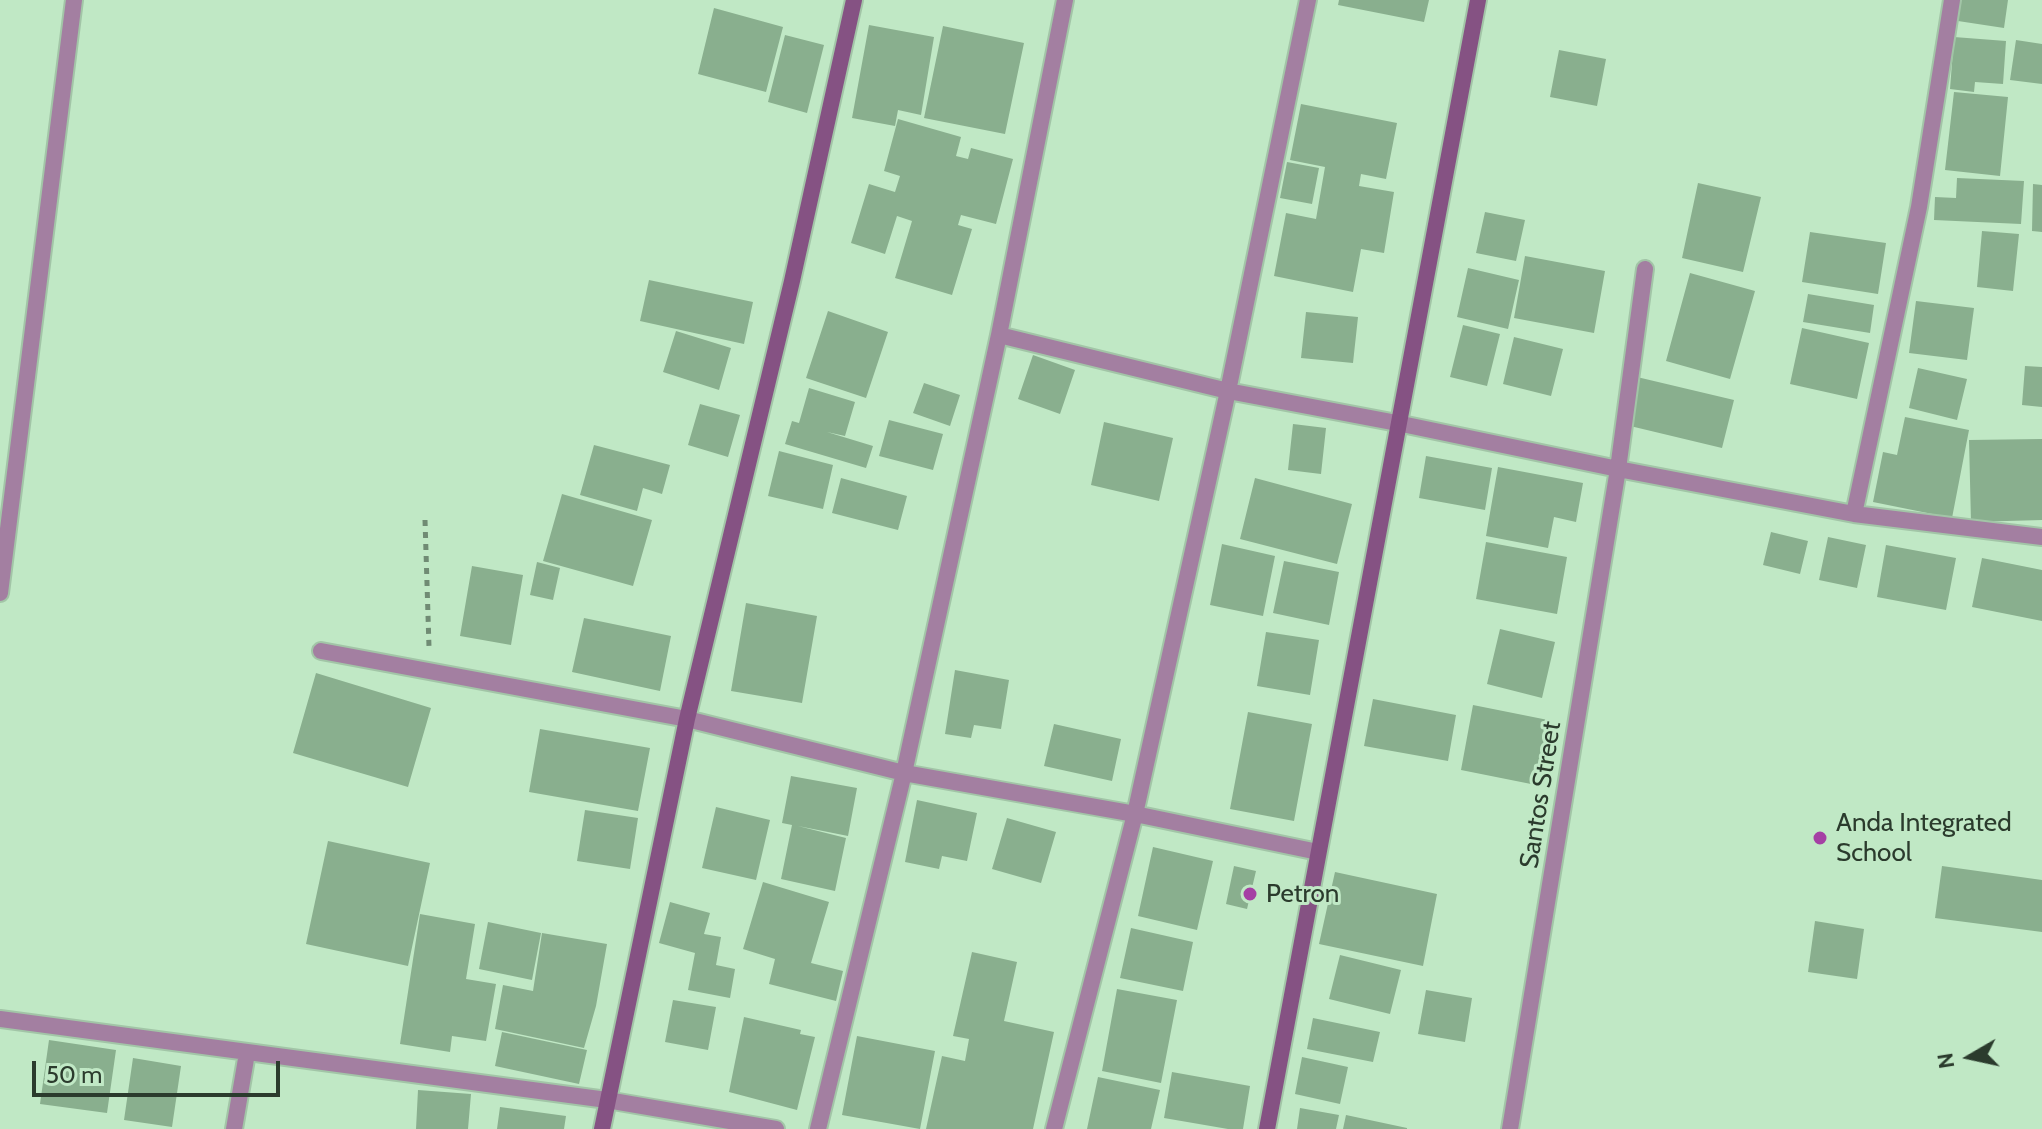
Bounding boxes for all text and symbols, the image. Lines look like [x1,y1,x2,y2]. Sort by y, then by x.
street label: Santos Street [1514,719,1568,871]
place label: Anda Integrated School [1836,807,2012,868]
marker: Anda Integrated School [1811,829,1829,847]
place label: Petron [1266,878,1339,910]
marker: Petron [1241,885,1259,903]
north arrow [1930,1017,2010,1097]
scale bar [36,1045,284,1095]
text: N [1931,1051,1960,1071]
text: 50 m [46,1060,102,1089]

